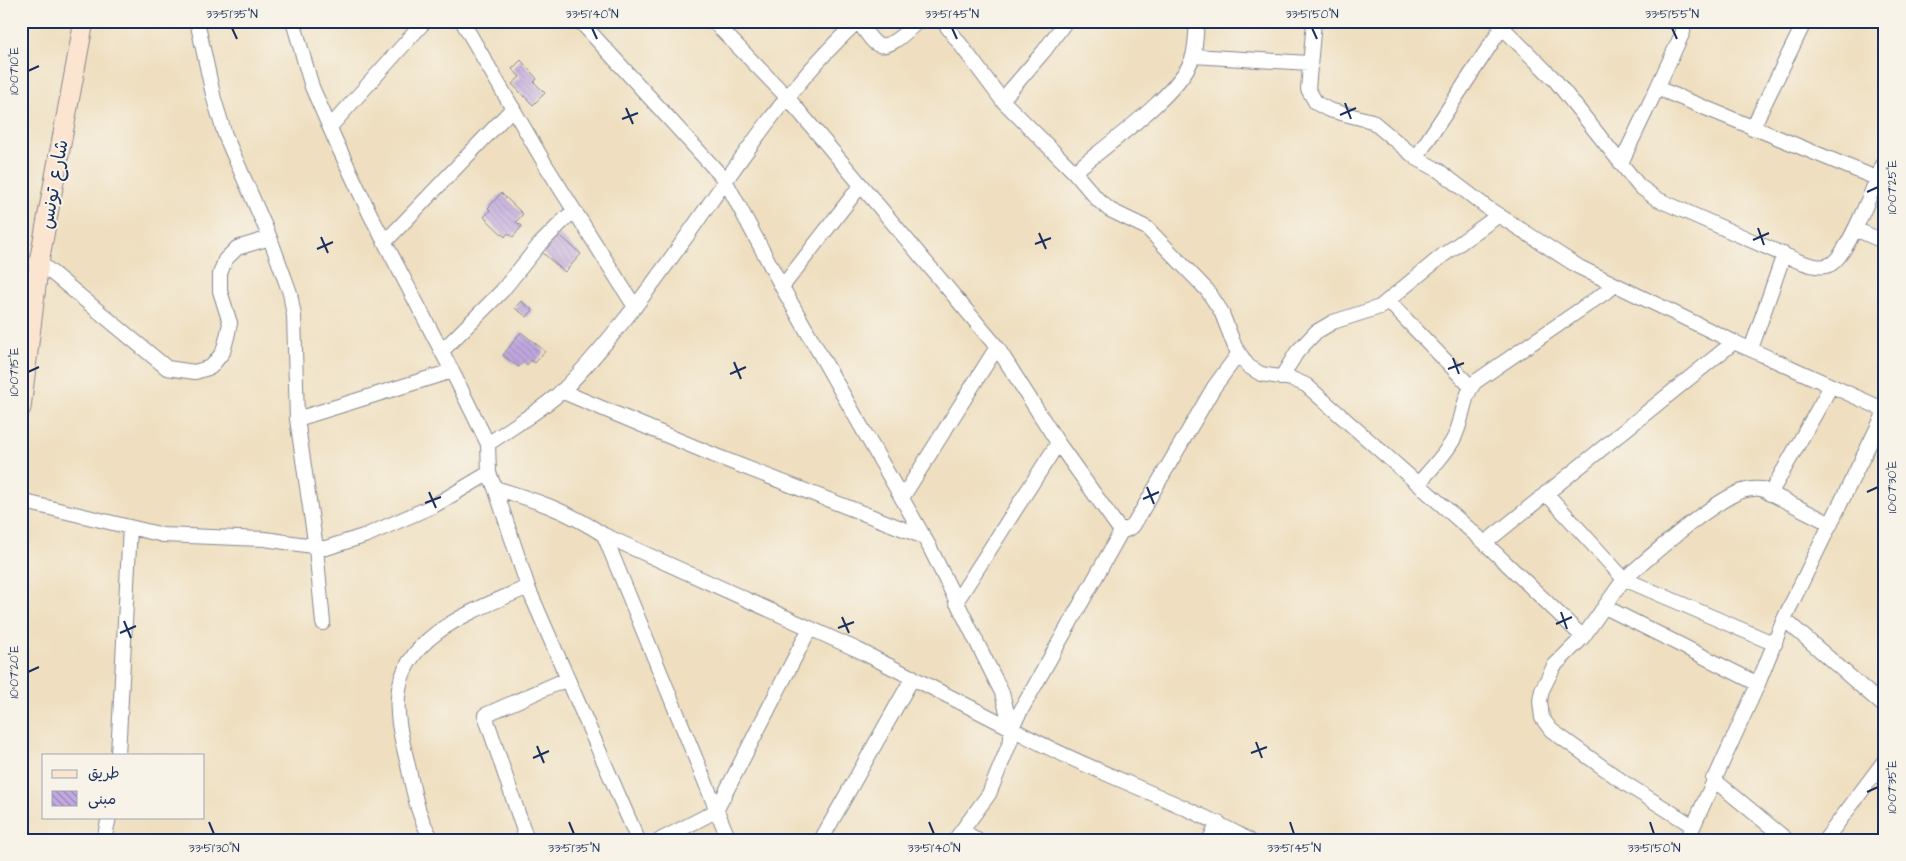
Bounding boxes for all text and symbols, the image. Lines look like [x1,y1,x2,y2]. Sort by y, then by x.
text: 33°51'35"N [206,6,258,23]
text: 33°51'40"N [566,6,619,23]
text: 33°51'45"N [925,6,979,23]
text: 33°51'50"N [1285,6,1339,23]
text: 33°51'55"N [1645,6,1700,23]
text: 10°07'10"E [6,47,23,95]
street label: شارع تونس [33,137,76,231]
text: 10°07'25"E [1884,160,1901,214]
text: 10°07'15"E [6,348,23,396]
text: 10°07'30"E [1884,461,1901,513]
text: 10°07'20"E [6,645,23,699]
legend [42,754,205,818]
text: 10°07'35"E [1884,760,1901,814]
text: طريق [88,763,120,784]
text: مبنى [88,789,116,810]
text: 33°51'30"N [189,840,240,857]
text: 33°51'35"N [548,840,600,857]
text: 33°51'40"N [908,840,961,857]
text: 33°51'45"N [1267,840,1321,857]
text: 33°51'50"N [1627,840,1681,857]

